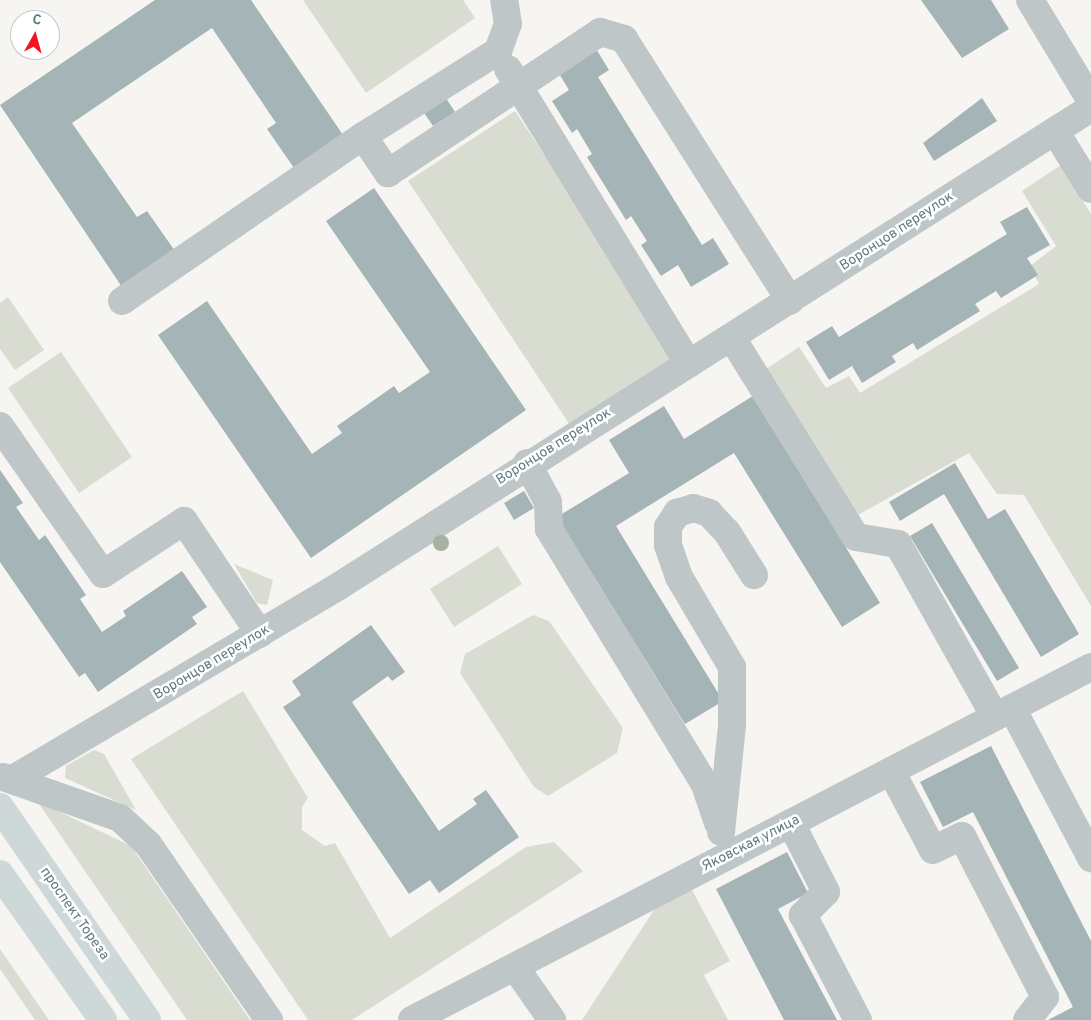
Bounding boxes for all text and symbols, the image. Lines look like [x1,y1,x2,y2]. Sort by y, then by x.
north arrow [10,10,60,60]
text: С [31,12,42,30]
street label: Воронцов переулок [837,189,957,275]
street label: Воронцов переулок [493,405,615,489]
street label: Воронцов переулок [151,622,273,704]
street label: Яковская улица [699,812,803,876]
street label: проспект Тореза [36,864,112,964]

